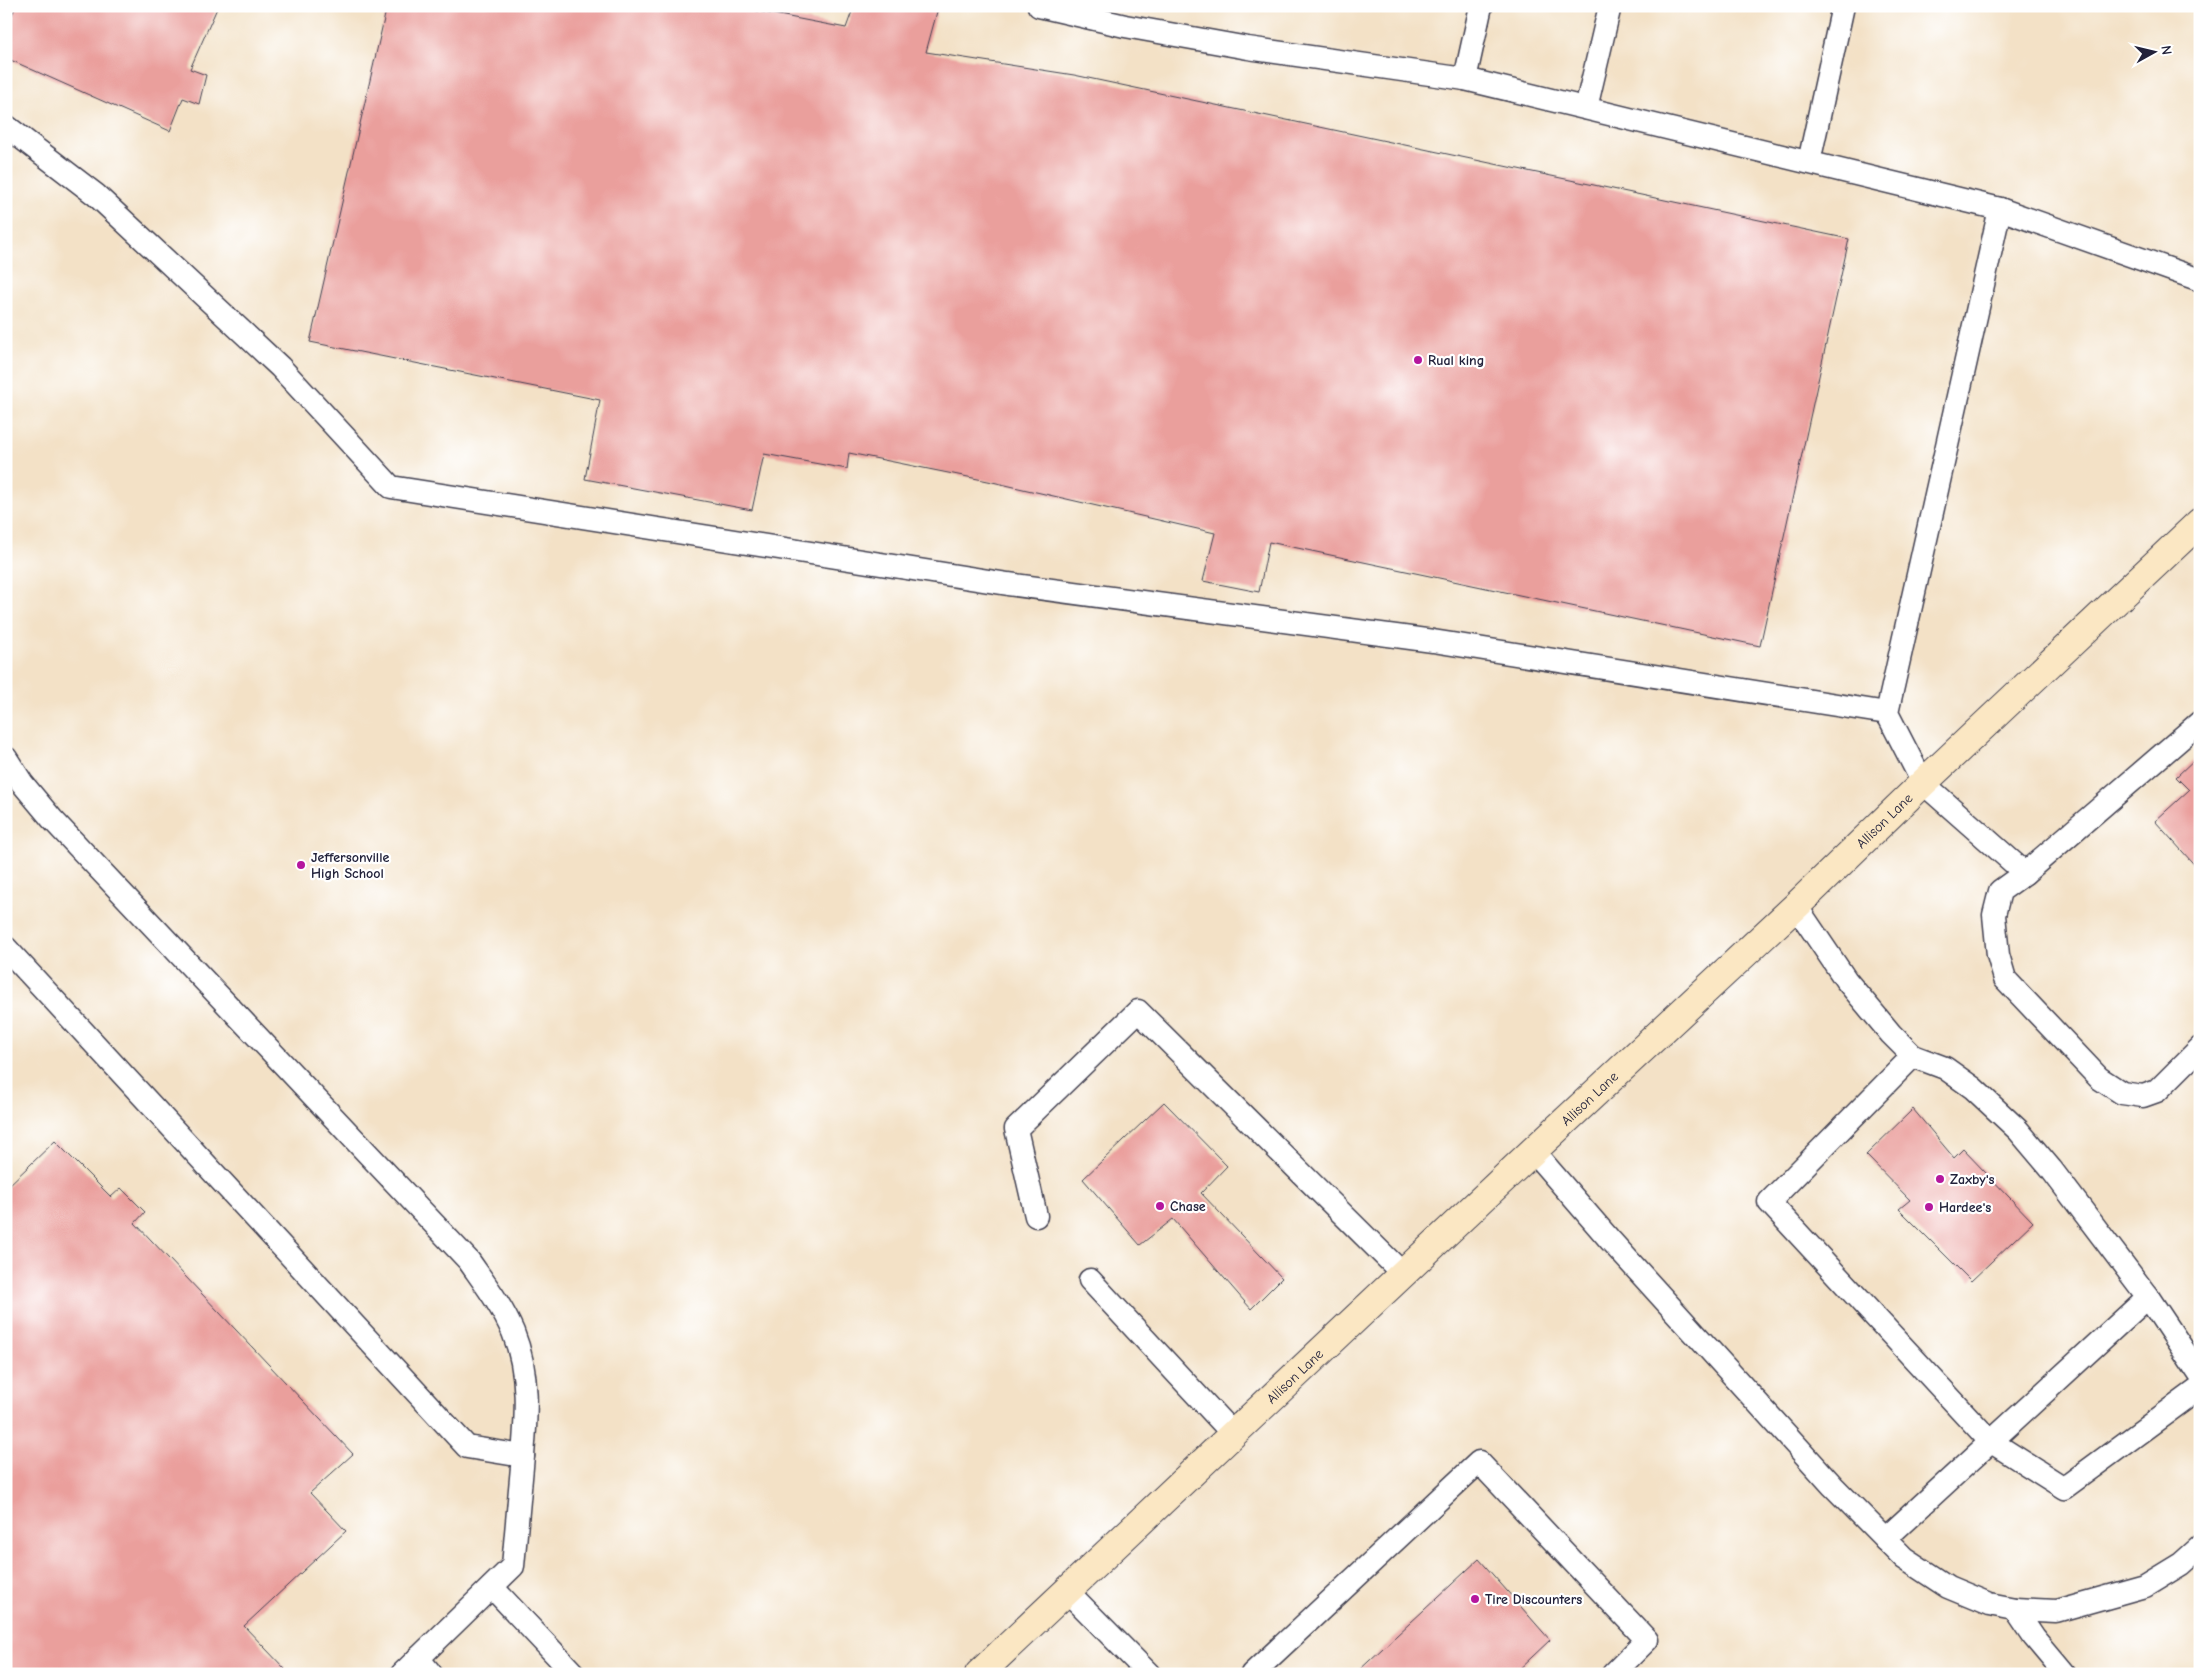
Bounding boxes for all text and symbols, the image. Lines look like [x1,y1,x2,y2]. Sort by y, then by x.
north arrow [2128,28,2178,78]
text: N [2157,45,2175,56]
place label: Rual king [1428,352,1484,369]
marker: Rual king [1412,354,1424,366]
street label: Allison Lane [1853,790,1916,852]
place label: Jeffersonville High School [311,849,389,882]
marker: Jeffersonville High School [295,859,307,871]
street label: Allison Lane [1558,1068,1622,1130]
place label: Zaxby's [1950,1171,1995,1188]
marker: Zaxby's [1934,1173,1946,1185]
place label: Chase [1170,1198,1206,1215]
place label: Hardee's [1939,1199,1991,1216]
marker: Chase [1154,1200,1166,1212]
marker: Hardee's [1923,1201,1935,1213]
street label: Allison Lane [1263,1346,1327,1407]
place label: Tire Discounters [1485,1591,1582,1608]
marker: Tire Discounters [1469,1593,1481,1605]

